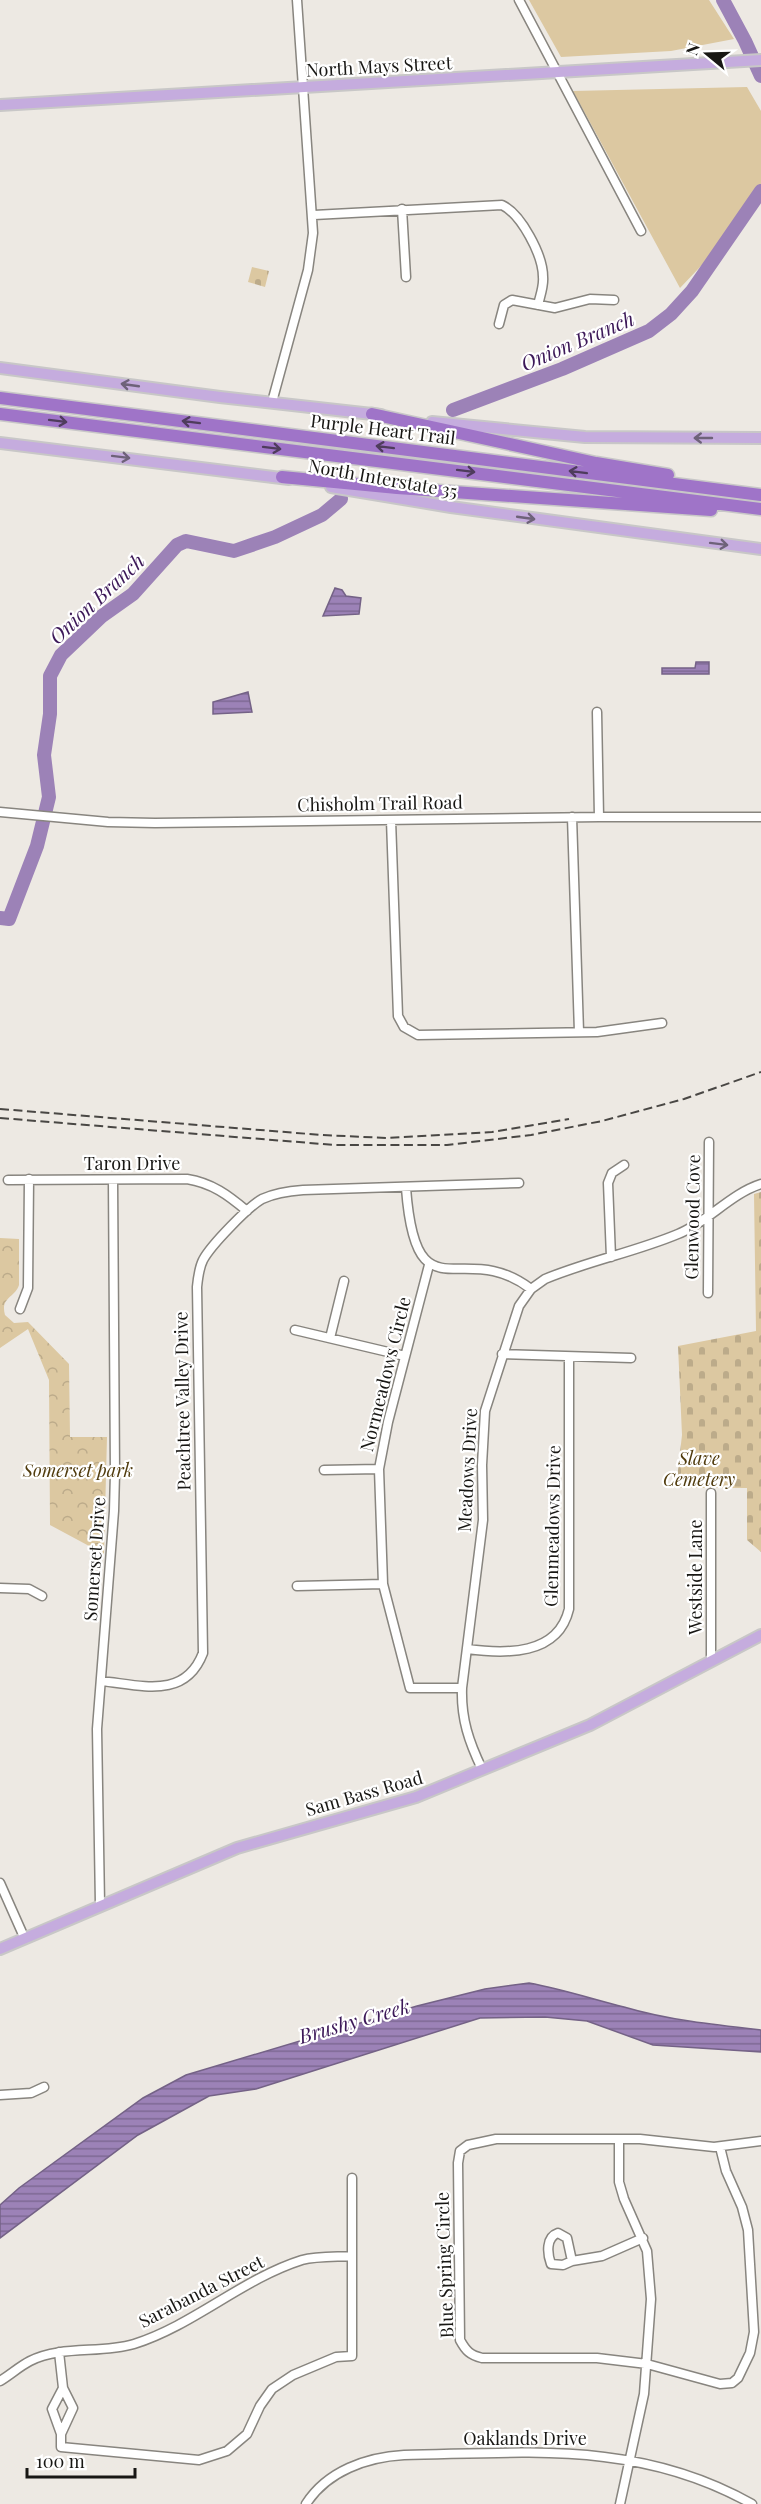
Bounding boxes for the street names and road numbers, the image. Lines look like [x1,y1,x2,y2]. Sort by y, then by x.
street label: North Mays Street [305,50,453,82]
street label: Purple Heart Trail [309,408,457,450]
street label: North Interstate 35 [307,453,459,503]
street label: Chisholm Trail Road [297,790,464,816]
street label: Taron Drive [84,1151,180,1175]
street label: Glenwood Cove [679,1154,705,1280]
street label: Normeadows Circle [354,1294,416,1454]
street label: Peachtree Valley Drive [168,1311,196,1491]
street label: Meadows Drive [452,1407,482,1533]
street label: Glenmeadows Drive [539,1445,565,1607]
street label: Somerset Drive [78,1496,110,1622]
street label: Westside Lane [683,1519,707,1636]
street label: Sam Bass Road [303,1765,426,1821]
street label: Blue Spring Circle [429,2191,459,2339]
street label: Sarabanda Street [134,2249,268,2333]
street label: Oaklands Drive [463,2426,587,2450]

